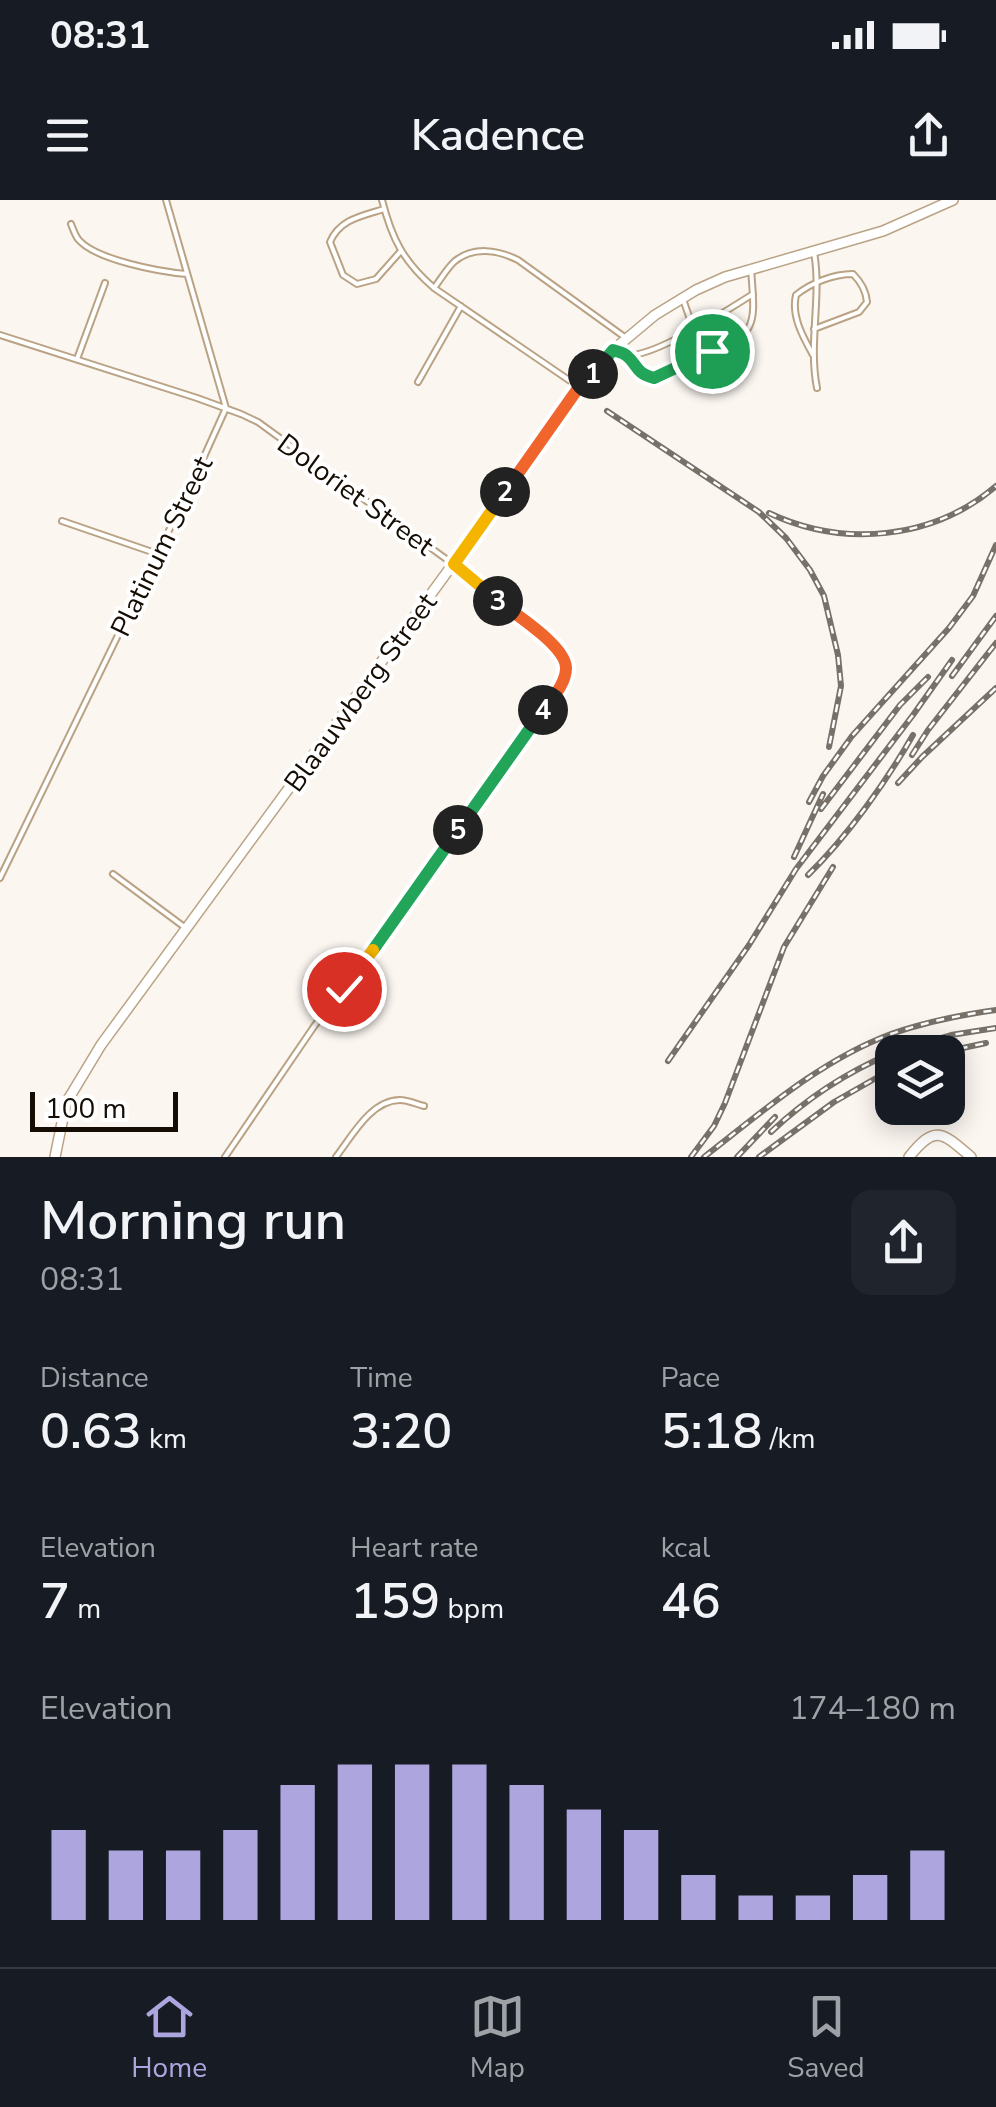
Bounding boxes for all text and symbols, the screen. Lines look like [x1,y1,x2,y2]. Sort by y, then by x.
text: 08:31 [50,10,151,61]
text: Kadence [411,105,585,166]
icon: menu [40,108,95,163]
icon: share [901,108,956,163]
pin [670,309,755,394]
icon: arrive [685,324,740,379]
pin: 1 [568,349,618,399]
text: 1 [585,355,601,393]
street label: Doloriet Street [269,425,442,565]
street label: Platinum Street [102,450,222,643]
pin: 2 [480,467,530,517]
text: 2 [497,473,513,511]
pin: 3 [473,576,523,626]
text: 3 [490,582,506,620]
street label: Blaauwberg Street [276,585,446,800]
pin: 4 [518,685,568,735]
text: 4 [535,691,551,729]
pin: 5 [433,805,483,855]
text: 5 [450,811,466,849]
pin [302,947,387,1032]
icon: check [317,962,372,1017]
map controls [875,1035,965,1125]
button: layers [875,1035,965,1125]
scale bar [30,1087,178,1131]
text: 100 m [45,1090,127,1128]
text: Morning run [40,1183,346,1258]
button: share [851,1190,956,1295]
text: 08:31 [40,1258,124,1301]
text: Distance [40,1359,149,1397]
text: Time [350,1359,413,1397]
text: Pace [661,1359,720,1397]
text: 0.63 [40,1397,142,1466]
text: 3:20 [350,1397,452,1466]
text: 5:18 [661,1397,763,1466]
text: km [142,1420,187,1458]
text: /km [763,1420,816,1458]
text: Elevation [40,1529,156,1567]
text: Heart rate [350,1529,478,1567]
text: kcal [661,1529,710,1567]
text: 7 [40,1567,70,1636]
text: 159 [350,1567,440,1636]
text: 46 [661,1567,721,1636]
text: m [70,1590,101,1628]
text: bpm [440,1590,504,1628]
text: Elevation [40,1687,173,1730]
text: 174–180 m [789,1687,956,1730]
tab: Home [131,1989,207,2087]
tab: Map [470,1989,525,2087]
tab: Saved [787,1989,865,2087]

